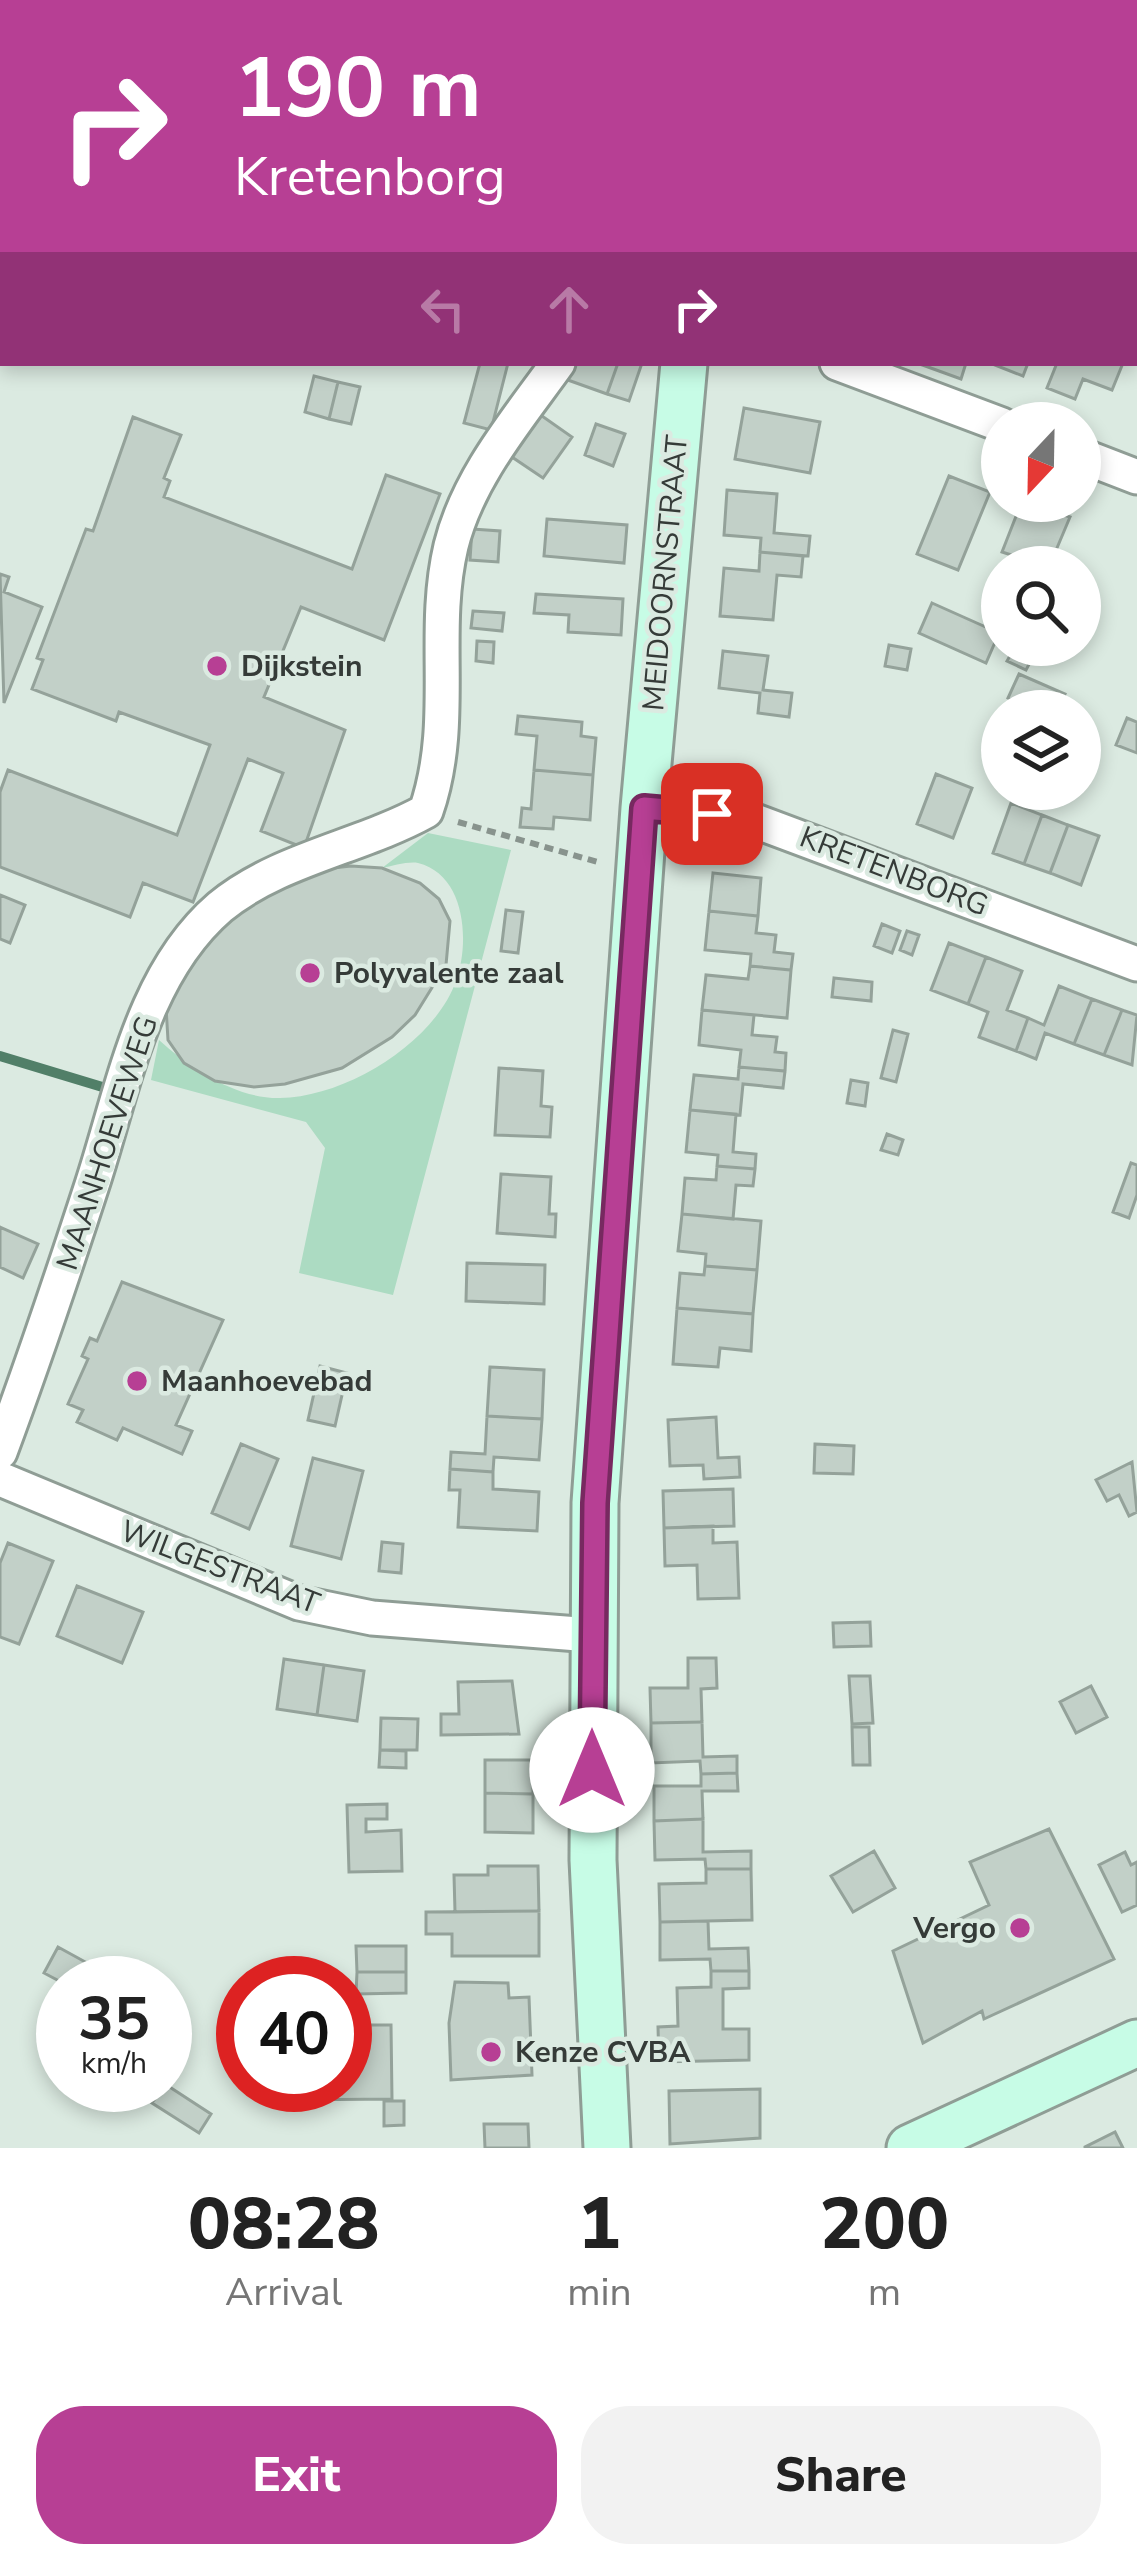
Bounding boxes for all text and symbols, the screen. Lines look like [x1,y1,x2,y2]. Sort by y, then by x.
text: 190 m [234,31,482,146]
icon: right [36,48,192,204]
text: Kretenborg [234,140,506,214]
icon: left [410,276,476,342]
icon: ahead [536,276,602,342]
icon: right [662,276,728,342]
north arrow [981,402,1101,522]
map controls [981,402,1101,810]
street label: MEIDOORNSTRAAT [633,433,698,713]
button: search [981,546,1101,666]
place label: Dijkstein [241,646,362,687]
marker: Dijkstein [204,653,230,679]
button: layers [981,690,1101,810]
pin [661,763,763,865]
icon: arrive [679,781,745,847]
street label: KRETENBORG [794,817,994,926]
place label: Polyvalente zaal [334,953,564,994]
marker: Polyvalente zaal [297,960,323,986]
street label: MAANHOEVEWEG [47,1011,168,1275]
place label: Maanhoevebad [161,1361,372,1402]
marker: Maanhoevebad [124,1368,150,1394]
street label: WILGESTRAAT [114,1511,325,1624]
position arrow [529,1707,655,1833]
place label: Vergo [912,1908,996,1949]
marker: Vergo [1007,1915,1033,1941]
speed limit sign: 40 [216,1956,372,2112]
text: 35 [78,1978,150,2060]
place label: Kenze CVBA [515,2032,691,2073]
marker: Kenze CVBA [478,2039,504,2065]
text: km/h [81,2043,147,2084]
text: 08:28 [188,2175,379,2273]
text: 1 [578,2175,621,2273]
text: 200 [820,2175,949,2273]
text: Arrival [225,2266,342,2319]
text: min [567,2266,632,2319]
text: m [868,2266,901,2319]
button: Exit [36,2406,557,2544]
button: Share [581,2406,1101,2544]

